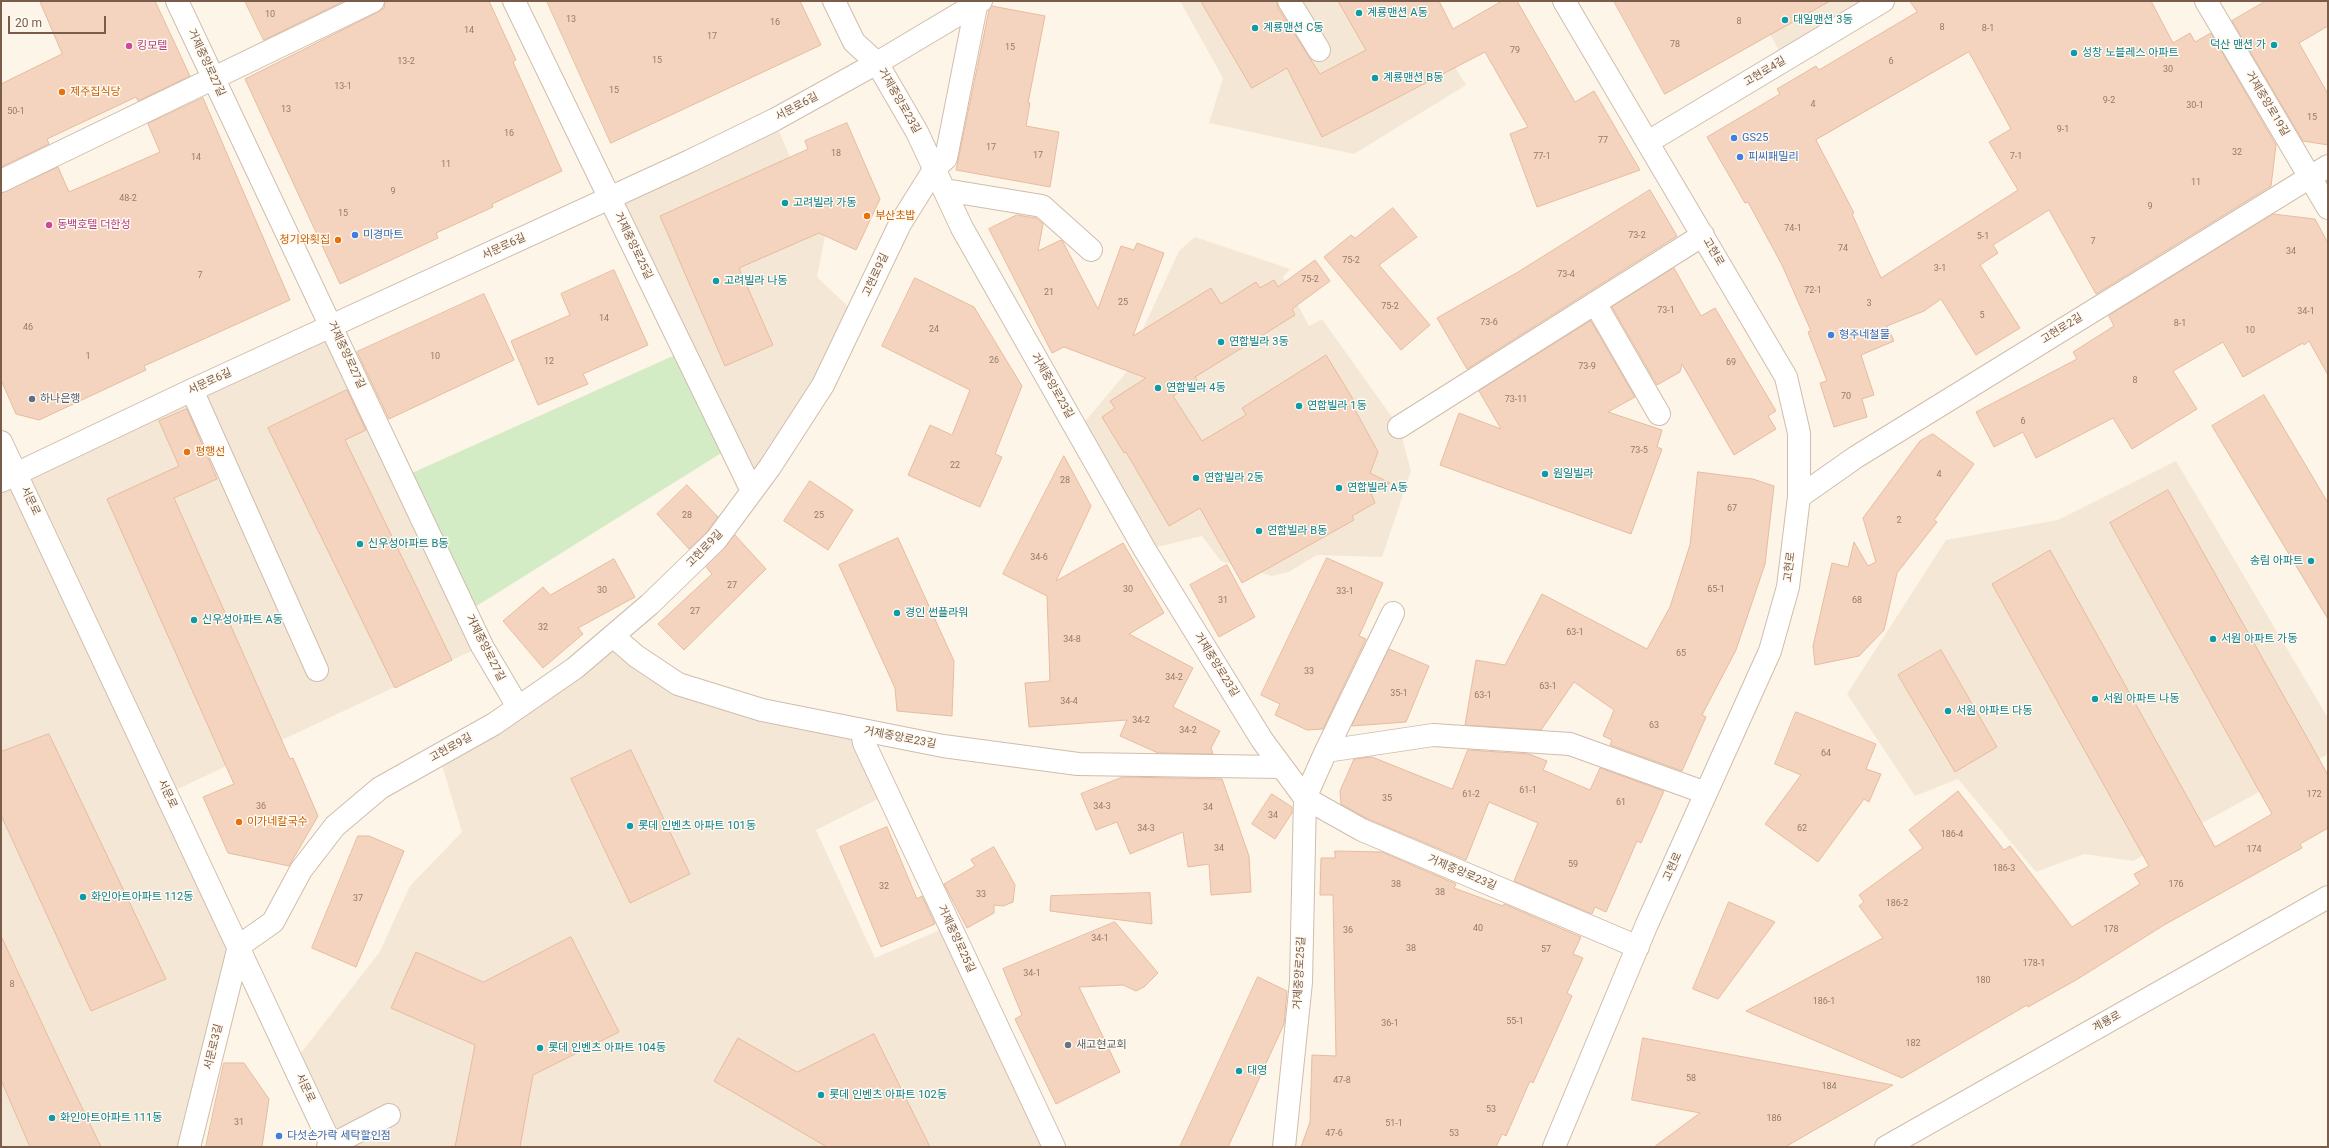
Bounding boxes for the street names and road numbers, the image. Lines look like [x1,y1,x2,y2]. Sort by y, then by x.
street label: 거제중앙로27길 [185,27,227,99]
street label: 고현로4길 [1742,54,1788,90]
street label: 거제중앙로23길 [875,66,923,136]
street label: 거제중앙로19길 [2243,69,2291,139]
street label: 서문로6길 [773,90,821,124]
street label: 거제중앙로25길 [611,210,655,282]
street label: 서문로6길 [480,231,528,263]
street label: 고현로 [1700,236,1726,268]
street label: 고현로9길 [860,251,892,299]
street label: 고현로2길 [2039,311,2085,347]
street label: 거제중앙로27길 [325,319,367,391]
street label: 거제중앙로23길 [1028,351,1076,421]
street label: 서문로6길 [186,366,234,398]
street label: 서문로 [18,484,42,518]
street label: 고현로9길 [684,528,726,570]
street label: 고현로 [1782,551,1798,583]
street label: 거제중앙로27길 [463,612,507,684]
street label: 거제중앙로23길 [1191,631,1241,699]
street label: 거제중앙로23길 [863,725,937,751]
street label: 고현로9길 [427,731,475,765]
street label: 서문로 [155,777,179,811]
street label: 고현로 [1661,850,1685,884]
street label: 거제중앙로23길 [1426,853,1498,893]
street label: 거제중앙로25길 [935,903,977,975]
street label: 거제중앙로25길 [1291,936,1309,1010]
street label: 계룡로 [2091,1009,2123,1035]
street label: 서문로3길 [202,1023,226,1071]
street label: 서문로 [293,1071,317,1105]

